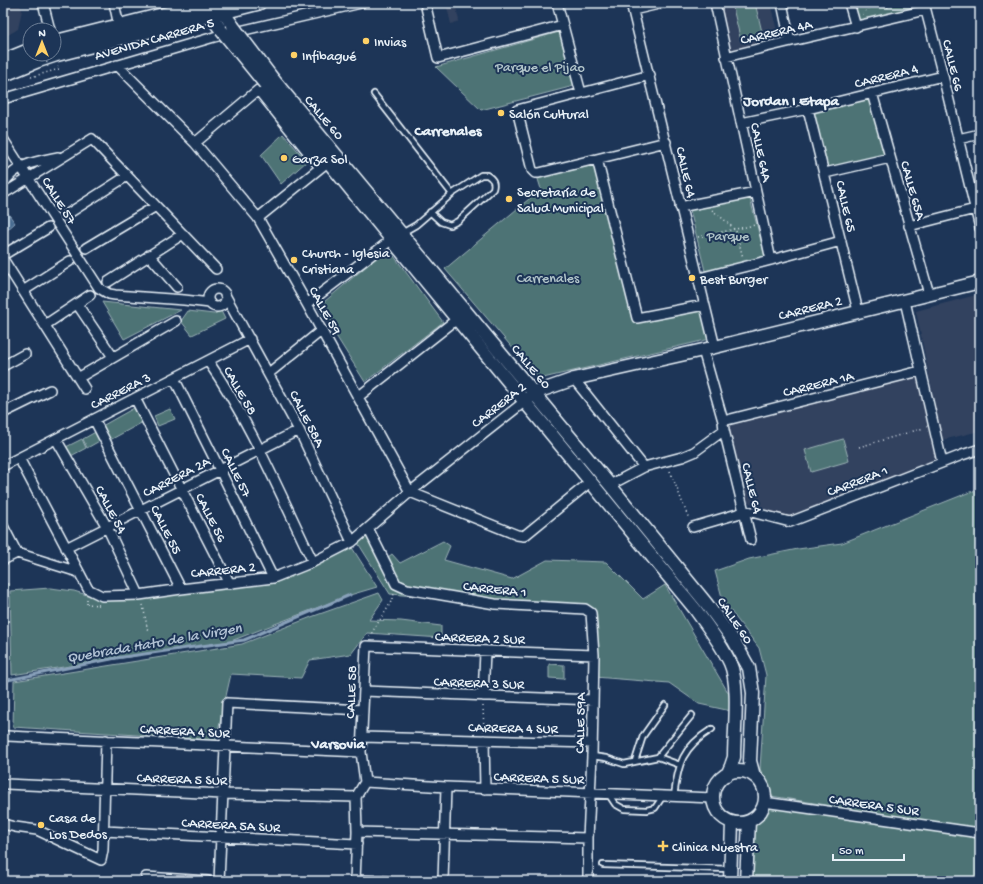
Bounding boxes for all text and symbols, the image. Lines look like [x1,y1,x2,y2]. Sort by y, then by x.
street label: AVENIDA CARRERA 5 [93,15,216,66]
street label: CARRERA 4A [739,17,815,50]
north arrow [22,22,62,62]
text: N [38,28,46,40]
place label: Invias [374,35,407,52]
marker: Invias [361,36,371,46]
street label: CALLE 66 [937,38,966,94]
place label: Infibagué [302,49,357,66]
marker: Infibagué [289,50,299,60]
park label: Parque el Pijao [494,60,585,77]
street label: CARRERA 4 [853,61,920,94]
street label: CALLE 60 [299,93,347,144]
district label: Jordan I Etapa [742,93,839,111]
place label: Salón Cultural [509,107,589,124]
marker: Salón Cultural [496,108,506,118]
street label: CALLE 64A [745,121,774,184]
district label: Carrenales [414,123,483,141]
street label: CALLE 64 [670,145,699,200]
place label: Garza Sol [292,152,348,169]
marker: Garza Sol [279,153,289,163]
street label: CALLE 65A [895,159,928,223]
street label: CALLE 57 [37,174,79,229]
street label: CALLE 65 [830,179,859,234]
place label: Secretaría de Salud Municipal [517,185,604,218]
marker: Secretaría de Salud Municipal [504,194,514,204]
park label: Parque [706,229,750,246]
place label: Church - Iglesia Cristiana [302,246,391,279]
marker: Church - Iglesia Cristiana [289,255,299,265]
park label: Carrenales [517,271,580,288]
place label: Best Burger [699,272,768,289]
marker: Best Burger [687,273,697,283]
street label: CALLE 59 [304,284,344,338]
street label: CARRERA 2 [777,293,844,326]
street label: CALLE 60 [506,342,554,393]
street label: CALLE 58 [218,364,260,419]
street label: CARRERA 1A [782,368,856,402]
street label: CARRERA 3 [88,370,154,415]
street label: CARRERA 2 [469,379,530,433]
street label: CALLE 58A [284,388,328,451]
street label: CALLE 57 [216,446,254,501]
street label: CARRERA 2A [141,454,214,502]
street label: CALLE 64 [736,461,765,516]
street label: CARRERA 1 [825,463,891,502]
street label: CALLE 54 [90,483,130,538]
street label: CALLE 56 [190,491,230,546]
street label: CALLE 55 [145,503,184,558]
street label: CARRERA 2 [190,560,257,583]
street label: CARRERA 1 [462,579,527,602]
street label: CALLE 60 [712,595,756,648]
water label: Quebrada Hato de la Virgen [66,620,244,668]
street label: CARRERA 2 SUR [435,629,526,650]
street label: CALLE 58 [343,665,362,719]
street label: CARRERA 3 SUR [433,674,525,695]
street label: CALLE 59A [572,692,591,754]
street label: CARRERA 4 SUR [468,720,559,739]
street label: CARRERA 4 SUR [139,722,231,743]
district label: Varsovia [310,736,365,754]
street label: CARRERA 5 SUR [493,769,585,790]
street label: CARRERA 5 SUR [136,770,228,791]
street label: CARRERA 5 SUR [828,792,920,821]
place label: Casa de Los Dedos [49,811,108,844]
street label: CARRERA 5A SUR [181,815,281,838]
marker: Casa de Los Dedos [36,820,46,830]
scale bar [833,836,904,862]
marker: Clinica Nuestra [657,840,669,852]
place label: Clinica Nuestra [672,840,759,857]
text: 50 m [839,845,864,859]

